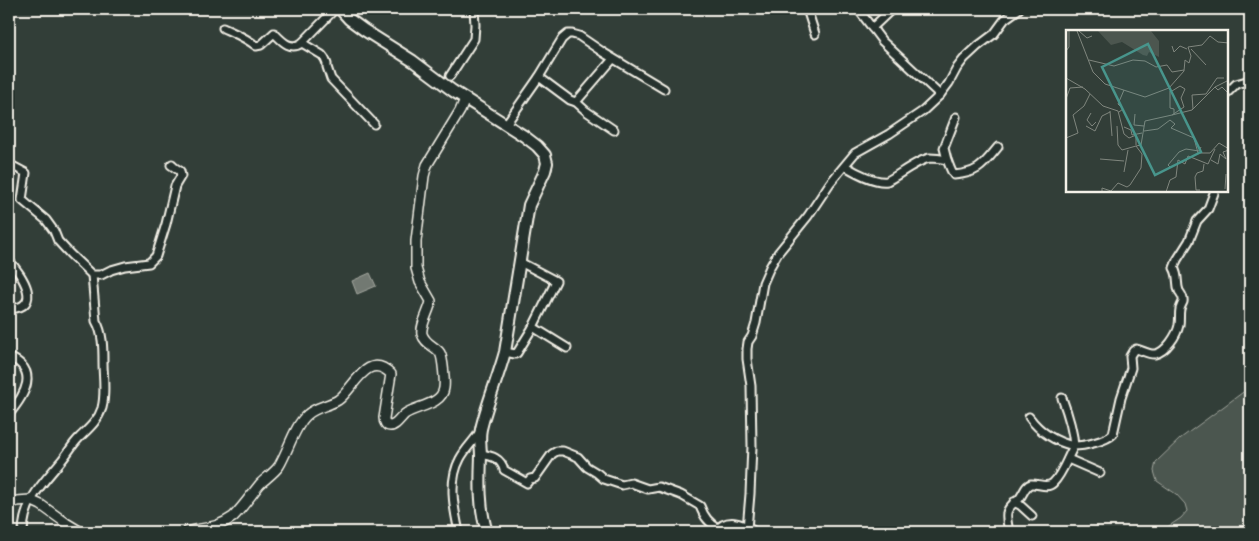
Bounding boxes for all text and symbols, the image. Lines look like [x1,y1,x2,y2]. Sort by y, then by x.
inset map [1066,30,1229,192]

